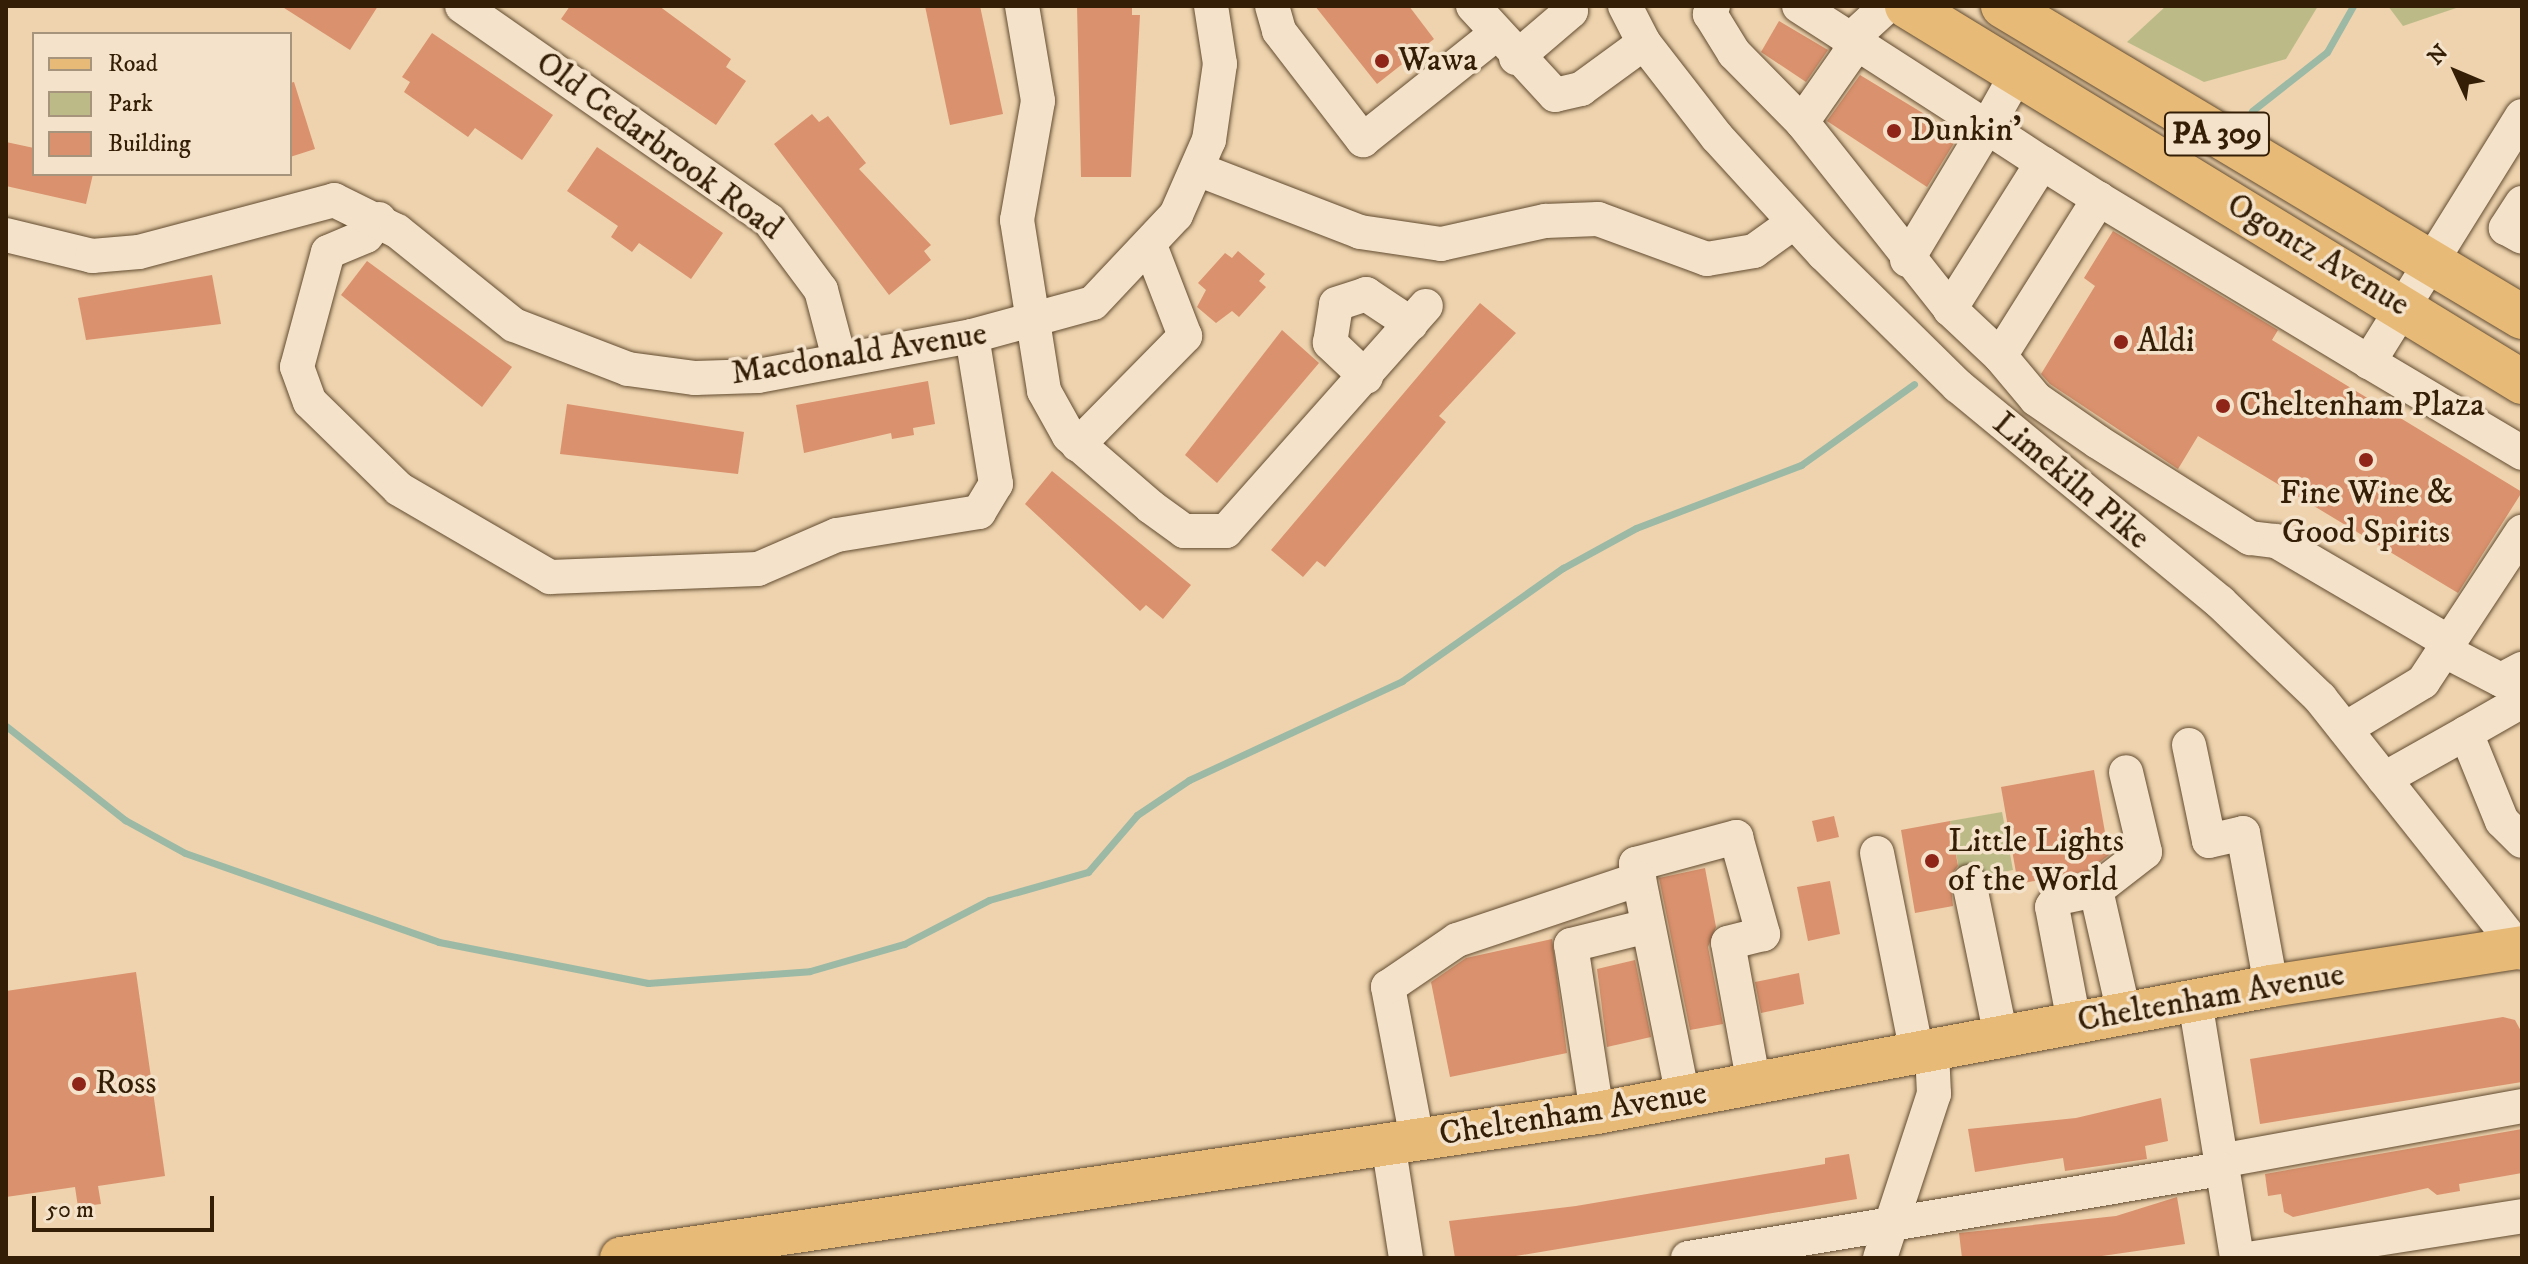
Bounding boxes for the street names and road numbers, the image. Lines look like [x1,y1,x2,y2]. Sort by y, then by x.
street label: Old Cedarbrook Road [528,43,790,249]
road number: PA 309 [2163,106,2271,162]
street label: Ogontz Avenue [2219,185,2417,325]
street label: Macdonald Avenue [728,314,990,394]
street label: Limekiln Pike [1984,403,2158,559]
street label: Cheltenham Avenue [2074,954,2348,1042]
street label: Cheltenham Avenue [1436,1073,1710,1155]

